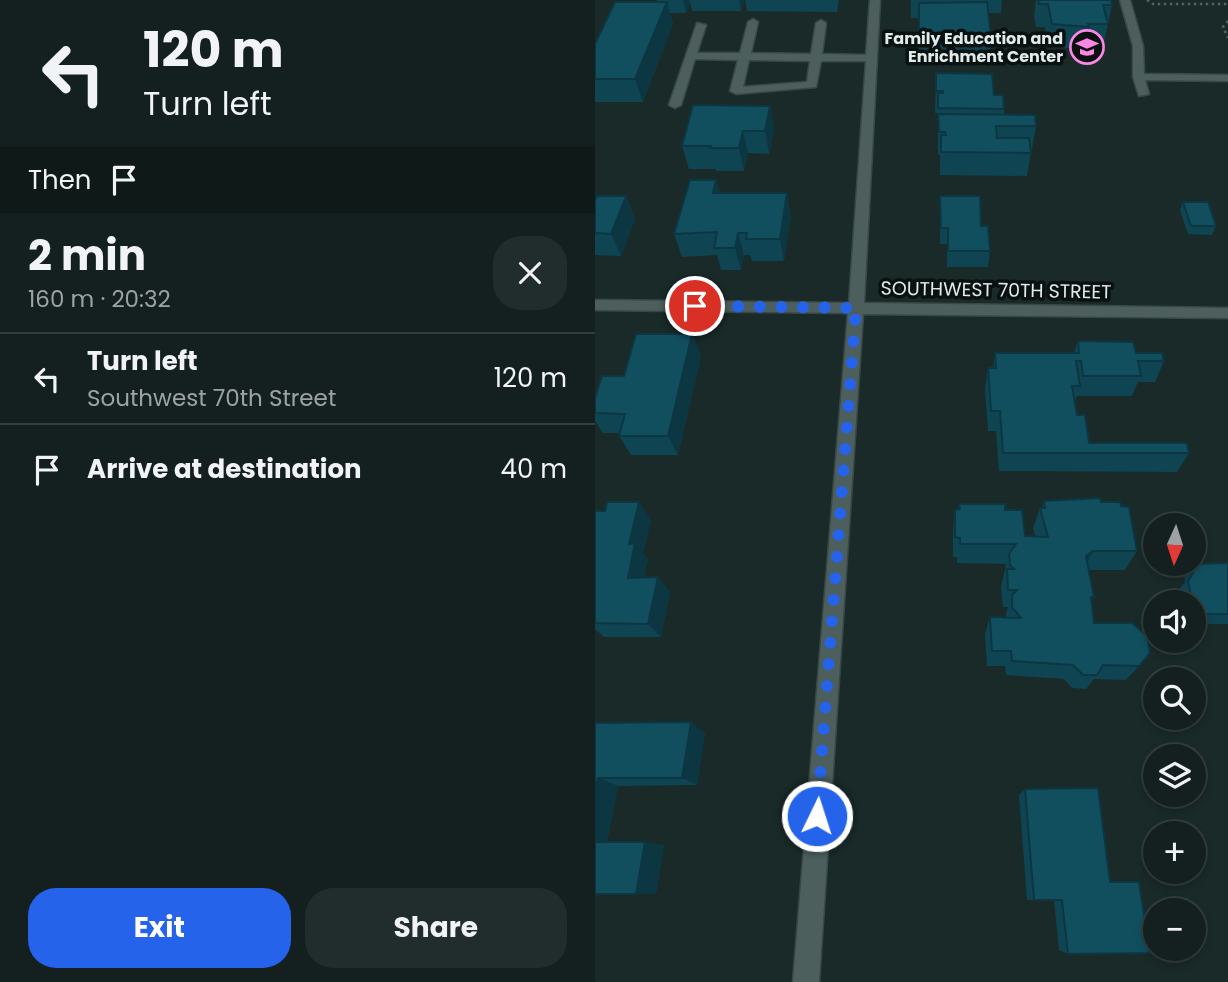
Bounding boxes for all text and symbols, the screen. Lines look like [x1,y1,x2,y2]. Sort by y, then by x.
text: 120 m [143,16,284,84]
place label: Family Education and Enrichment Center [885,27,1063,68]
icon: left [28,28,119,119]
school or university icon: Family Education and Enrichment Center [1068,28,1106,66]
text: Turn left [143,81,272,126]
icon: arrive [105,161,143,199]
text: Then [28,162,91,198]
text: 2 min [28,226,146,285]
button: close [493,236,567,310]
street label: SOUTHWEST 70TH STREET [880,274,1112,306]
pin [665,276,725,336]
text: 160 m · 20:32 [28,283,171,315]
icon: arrive [676,287,714,325]
text: Turn left [87,343,198,379]
icon: left [28,360,66,398]
text: 120 m [494,360,567,396]
text: Southwest 70th Street [87,382,336,414]
icon: arrive [28,451,66,489]
text: Arrive at destination [87,451,362,487]
text: 40 m [501,451,567,487]
north arrow [1143,513,1206,576]
map controls [1143,513,1206,961]
button: sound [1143,590,1206,653]
button: search [1143,667,1206,730]
button: layers [1143,744,1206,807]
position arrow [780,779,854,853]
button: + [1143,821,1206,884]
button: Exit [28,888,291,968]
button: Share [305,888,567,968]
button: − [1143,898,1206,961]

